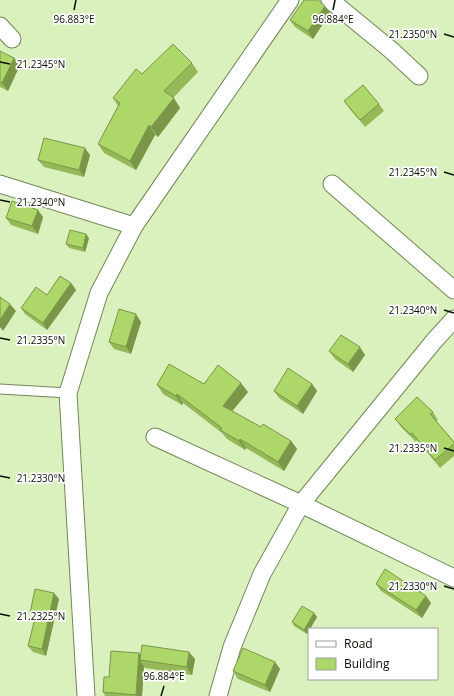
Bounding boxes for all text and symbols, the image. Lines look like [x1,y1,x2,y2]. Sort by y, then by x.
text: 96.883°E [53,12,95,26]
text: 96.884°E [312,12,354,26]
text: 21.2350°N [389,27,437,41]
text: 21.2345°N [17,57,65,71]
text: 21.2345°N [389,165,437,179]
text: 21.2340°N [17,195,65,209]
text: 21.2340°N [389,303,437,317]
text: 21.2335°N [17,333,65,347]
text: 21.2335°N [389,441,437,455]
text: 21.2330°N [17,471,65,485]
text: 21.2330°N [389,579,437,593]
text: 21.2325°N [17,609,65,623]
legend [308,628,438,680]
text: Road [344,635,373,652]
text: Building [344,655,390,672]
text: 96.884°E [143,669,185,683]

